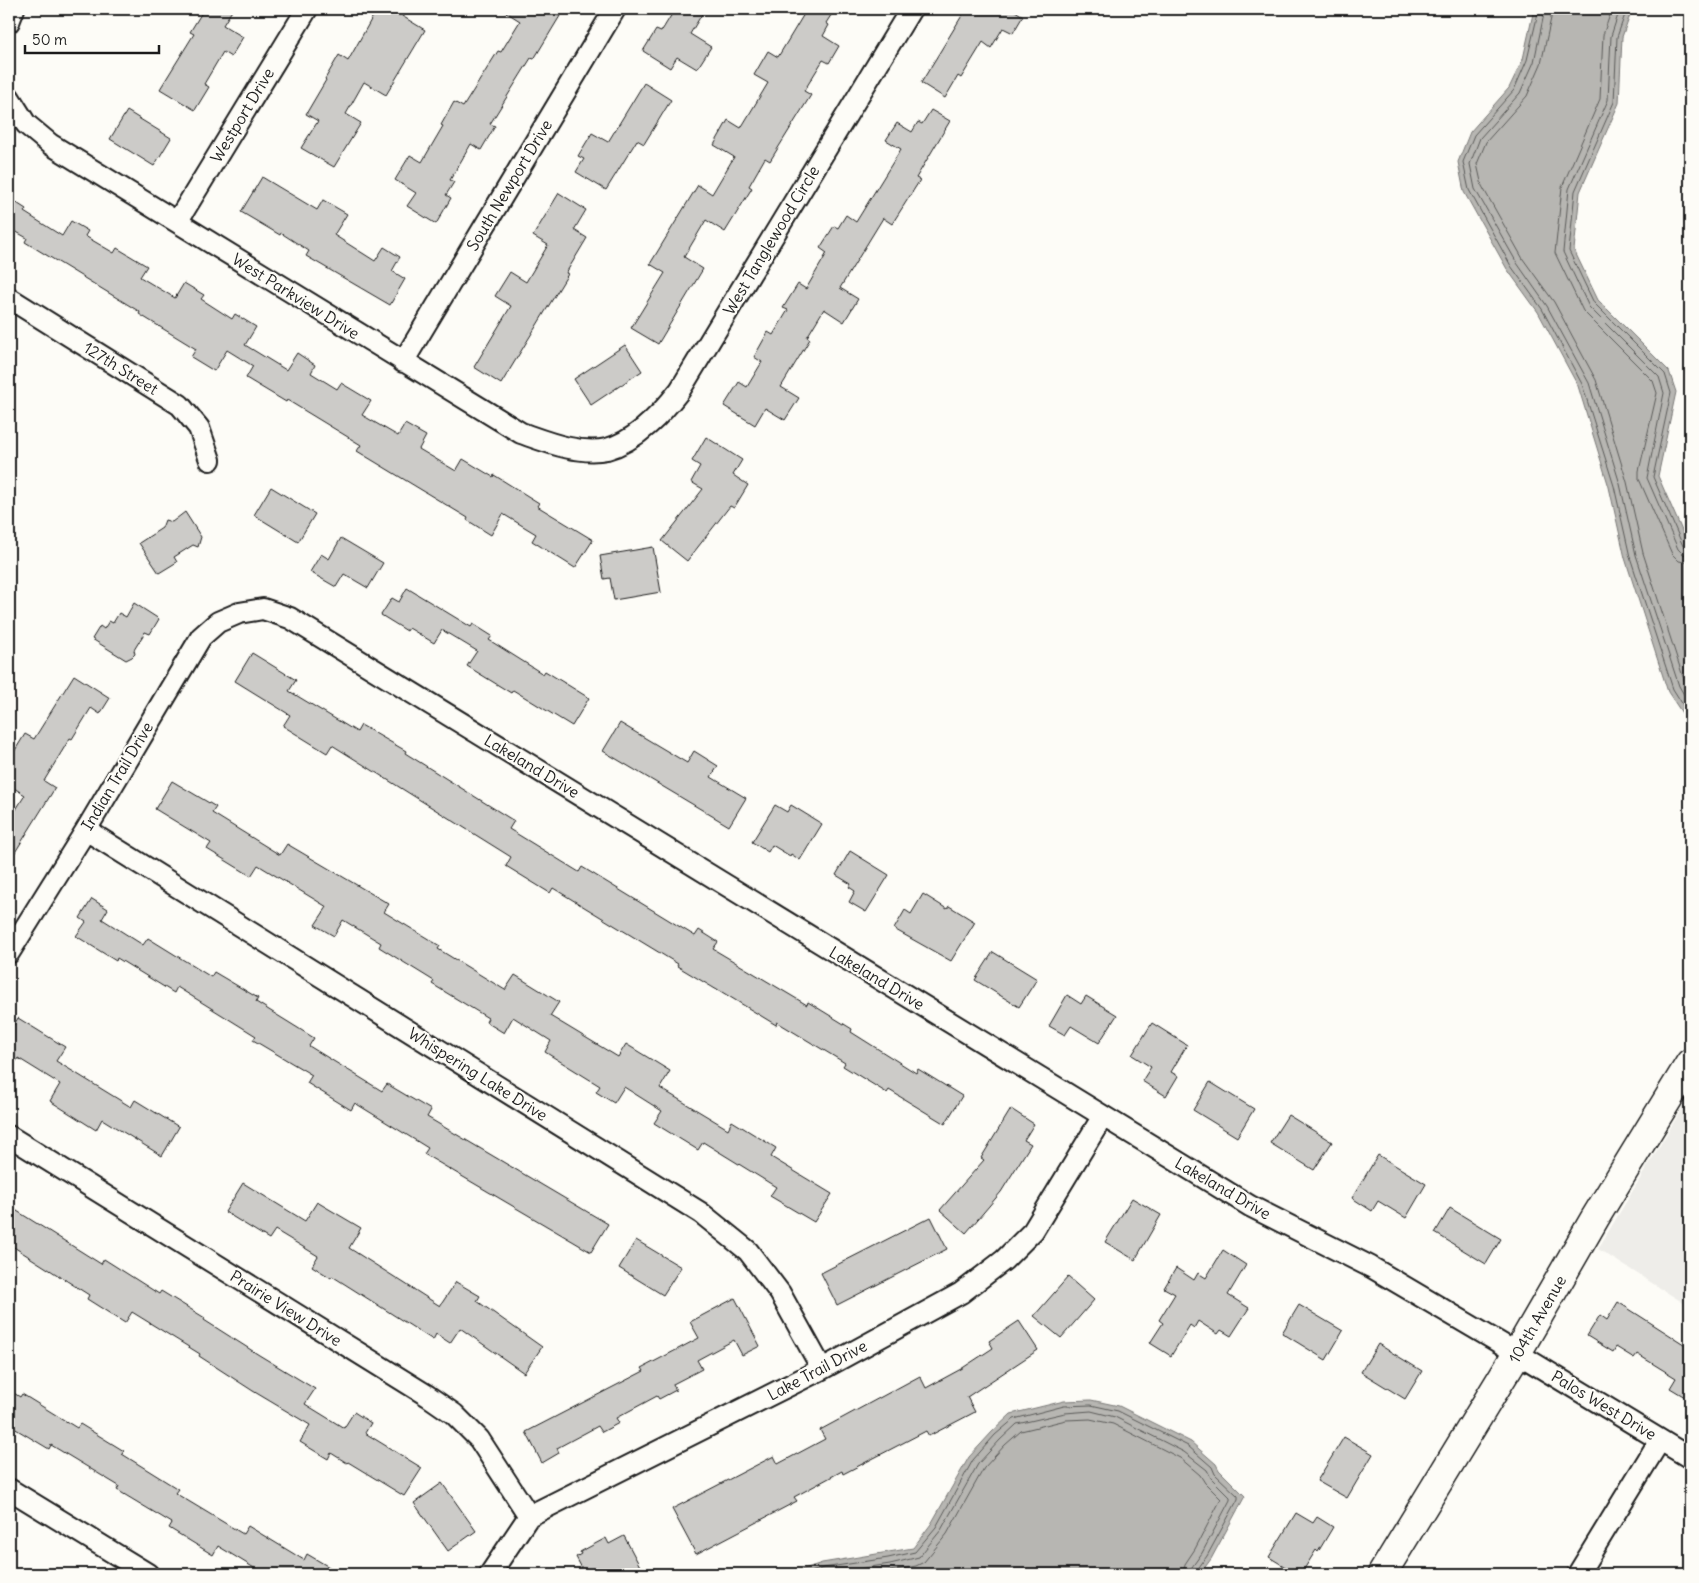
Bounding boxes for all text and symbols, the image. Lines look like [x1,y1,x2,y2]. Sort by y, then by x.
scale bar [25,22,159,54]
text: 50 m [32,30,67,49]
street label: Westport Drive [206,64,278,166]
street label: South Newport Drive [462,116,556,254]
street label: West Tanglewood Circle [719,162,823,318]
street label: West Parkview Drive [229,249,363,343]
street label: 127th Street [80,337,162,399]
street label: Indian Trail Drive [77,718,157,834]
street label: Lakeland Drive [481,730,583,802]
street label: Lakeland Drive [826,942,928,1014]
street label: Whispering Lake Drive [405,1023,551,1125]
street label: Lakeland Drive [1171,1152,1275,1224]
street label: Prairie View Drive [227,1266,345,1350]
street label: 104th Avenue [1504,1271,1570,1367]
street label: Lake Trail Drive [764,1335,870,1405]
street label: Palos West Drive [1548,1366,1660,1444]

